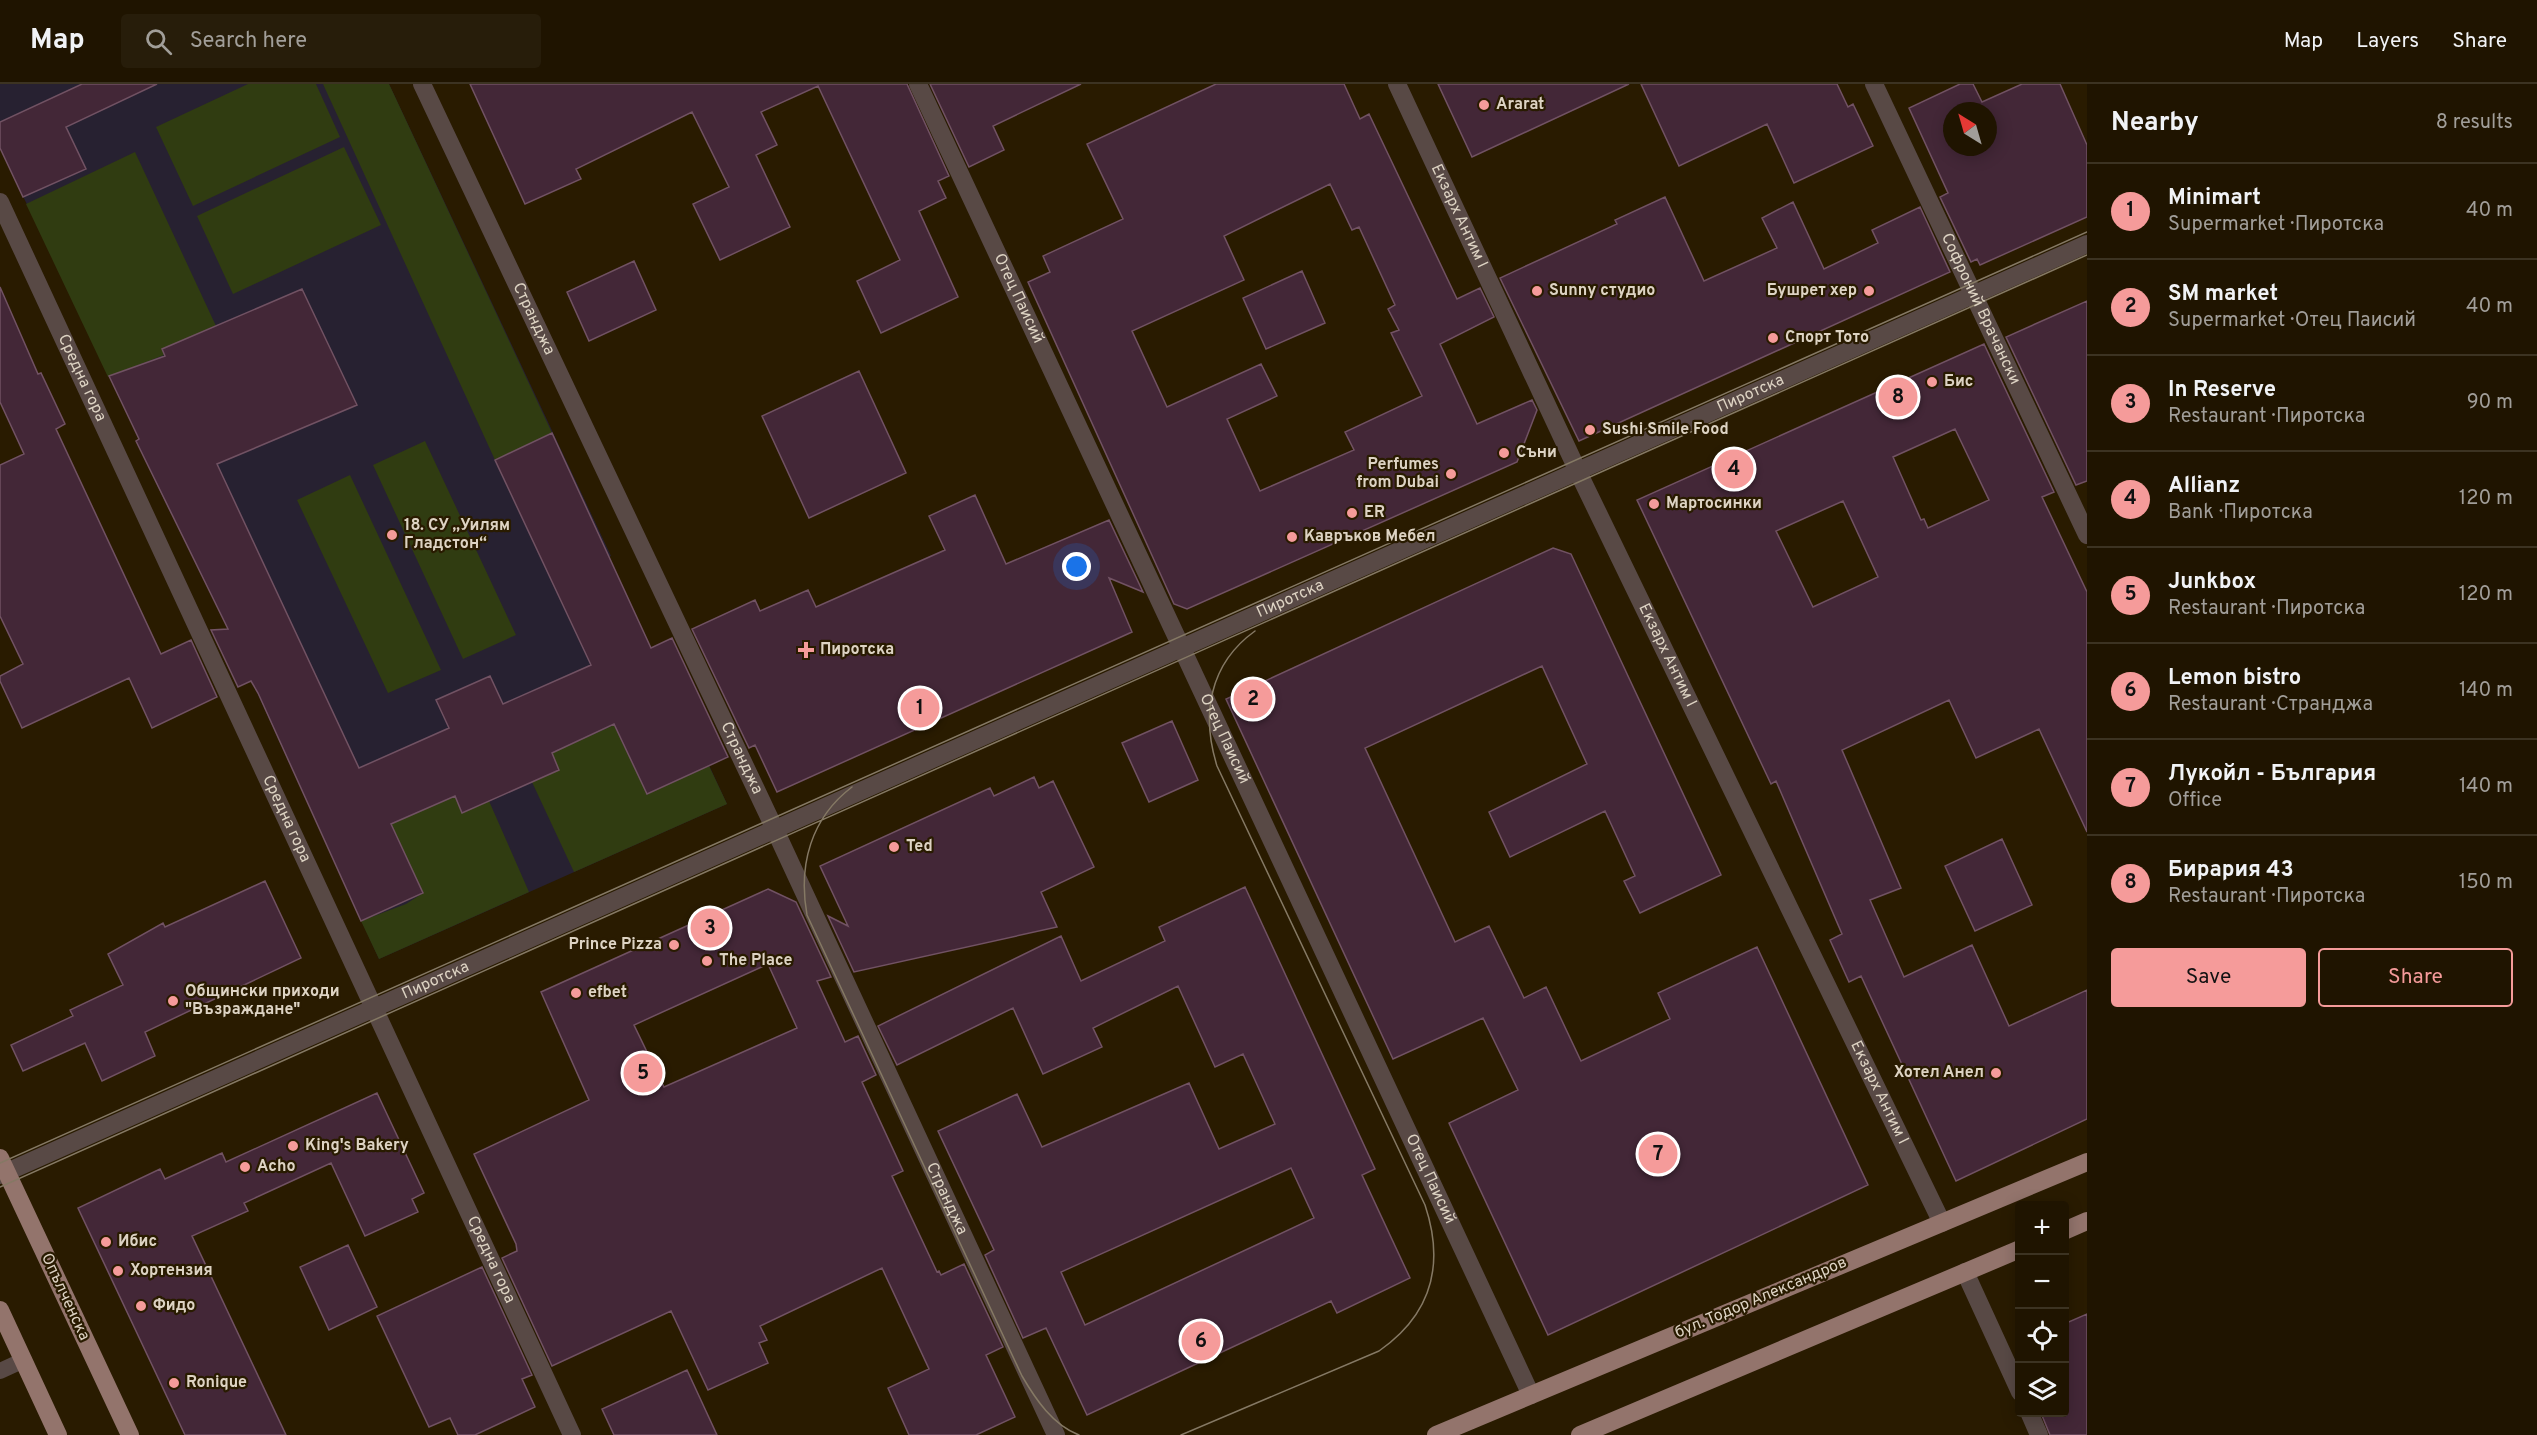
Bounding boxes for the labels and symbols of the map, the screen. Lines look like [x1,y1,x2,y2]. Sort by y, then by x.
place label: Ararat [1496,95,1544,115]
marker: Ararat [1477,98,1491,112]
north arrow [1943,102,1997,156]
street label: Екзарх Антим I [1426,161,1492,272]
street label: Софроний Врачански [1936,230,2025,388]
street label: Отец Паисий [989,250,1048,347]
street label: Странджа [508,280,559,358]
place label: Sunny студио [1549,281,1655,301]
place label: Бушрет хер [1767,281,1857,301]
marker: Sunny студио [1530,284,1544,298]
marker: Бушрет хер [1862,284,1876,298]
place label: Спорт Тото [1785,328,1869,348]
street label: Средна гора [53,331,110,425]
marker: Спорт Тото [1766,331,1780,345]
street label: Пиротска [1714,370,1787,418]
place label: Бис [1944,372,1974,392]
pin: 8 [1878,374,1918,420]
marker: Бис [1925,375,1939,389]
place label: Sushi Smile Food [1602,420,1729,440]
marker: Sushi Smile Food [1583,423,1597,437]
place label: Съни [1516,443,1557,463]
marker: Съни [1497,446,1511,460]
pin: 4 [1714,446,1754,492]
place label: Perfumes from Dubai [1356,455,1439,493]
marker: Perfumes from Dubai [1444,467,1458,481]
place label: Мартосинки [1666,494,1762,514]
marker: Мартосинки [1647,497,1661,511]
place label: ER [1364,503,1385,523]
marker: ER [1345,506,1359,520]
place label: 18. СУ „Уилям Гладстон“ [404,516,510,554]
place label: Кавръков Мебел [1304,527,1435,547]
marker: 18. СУ „Уилям Гладстон“ [385,528,399,542]
marker: Кавръков Мебел [1285,530,1299,544]
your location [1062,552,1091,581]
street label: Пиротска [1254,576,1327,623]
street label: Екзарх Антим I [1633,600,1701,710]
place label: Пиротска [820,640,894,660]
marker: Пиротска [797,641,815,659]
pin: 2 [1234,676,1272,722]
pin: 1 [900,686,940,730]
street label: Отец Паисий [1195,691,1254,787]
street label: Странджа [716,719,767,798]
street label: Средна гора [257,772,315,866]
place label: Ted [906,837,933,857]
marker: Ted [887,840,901,854]
pin: 3 [690,906,730,950]
place label: Prince Pizza [569,935,662,955]
marker: Prince Pizza [667,938,681,952]
place label: The Place [719,951,793,971]
marker: The Place [700,954,714,968]
street label: Пиротска [399,957,472,1004]
place label: Общински приходи "Възраждане" [185,982,340,1020]
place label: efbet [588,983,627,1003]
marker: efbet [569,986,583,1000]
marker: Общински приходи "Възраждане" [166,994,180,1008]
street label: Екзарх Антим I [1845,1038,1912,1148]
pin: 5 [624,1050,662,1096]
place label: Хотел Анел [1894,1063,1984,1083]
marker: Хотел Анел [1989,1066,2003,1080]
street label: Отец Паисий [1400,1131,1460,1227]
pin: 7 [1638,1132,1678,1176]
place label: King's Bakery [305,1136,409,1156]
marker: King's Bakery [286,1139,300,1153]
place label: Acho [257,1157,296,1177]
street label: Странджа [921,1159,972,1238]
marker: Acho [238,1160,252,1174]
street label: Средна гора [462,1213,520,1307]
place label: Ибис [118,1232,157,1252]
marker: Ибис [99,1235,113,1249]
street label: Опълченска [36,1250,94,1344]
street label: бул. Тодор Александров [1672,1253,1850,1343]
place label: Хортензия [130,1261,213,1281]
marker: Хортензия [111,1264,125,1278]
place label: Фидо [153,1296,195,1316]
marker: Фидо [134,1299,148,1313]
pin: 6 [1182,1318,1220,1364]
place label: Ronique [186,1373,247,1393]
marker: Ronique [167,1376,181,1390]

